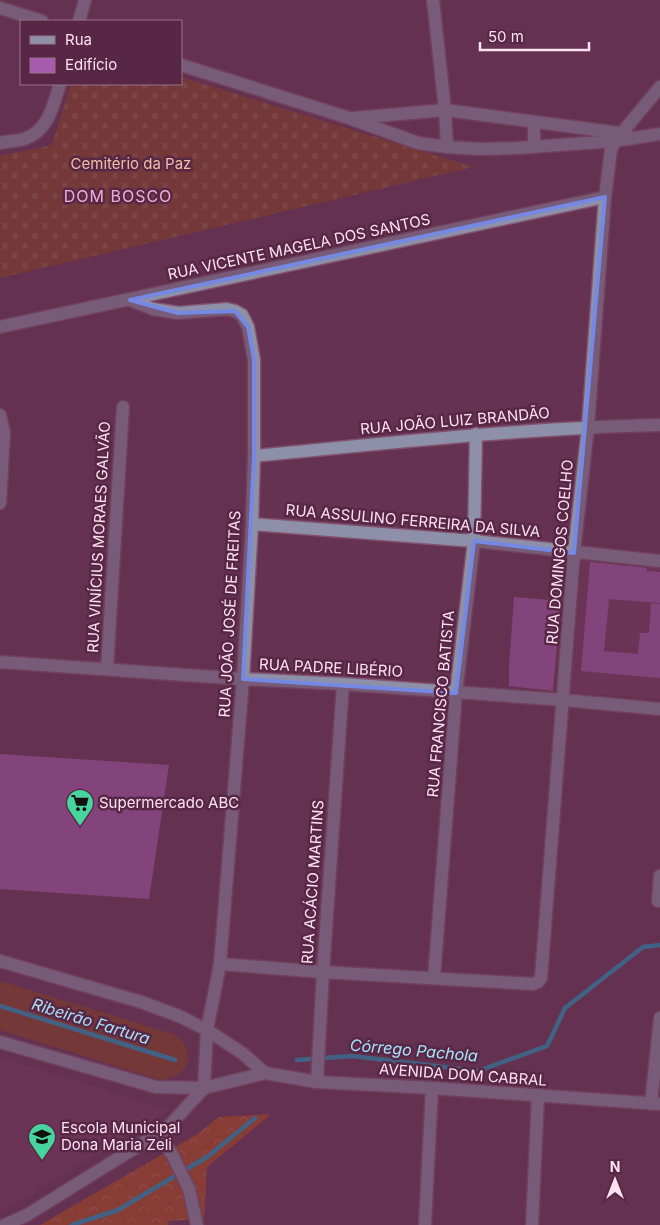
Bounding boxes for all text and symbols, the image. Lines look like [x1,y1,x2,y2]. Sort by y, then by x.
legend [20,20,182,85]
scale bar [480,20,589,52]
text: 50 m [488,27,524,46]
text: Rua [65,30,92,49]
text: Edifício [65,55,117,74]
park label: Cemitério da Paz [71,154,191,173]
district label: DOM BOSCO [64,186,172,206]
street label: RUA VICENTE MAGELA DOS SANTOS [166,209,432,284]
street label: RUA JOÃO LUIZ BRANDÃO [359,403,551,438]
street label: RUA VINÍCIUS MORAES GALVÃO [83,421,114,653]
street label: RUA DOMINGOS COELHO [542,459,577,645]
street label: RUA ASSULINO FERREIRA DA SILVA [285,500,541,541]
street label: RUA JOÃO JOSÉ DE FREITAS [215,510,244,718]
street label: RUA FRANCISCO BATISTA [423,610,458,798]
street label: RUA PADRE LIBÉRIO [259,654,403,681]
supermarket icon: Supermercado ABC [65,788,95,827]
place label: Supermercado ABC [99,793,239,812]
street label: RUA ACÁCIO MARTINS [297,799,328,965]
water label: Ribeirão Fartura [30,994,153,1048]
water label: Córrego Pachola [349,1034,479,1066]
street label: AVENIDA DOM CABRAL [378,1059,548,1090]
place label: Escola Municipal Dona Maria Zeli [61,1118,180,1154]
school or university icon: Escola Municipal Dona Maria Zeli [27,1122,57,1161]
north arrow [590,1155,640,1205]
text: N [610,1158,620,1175]

